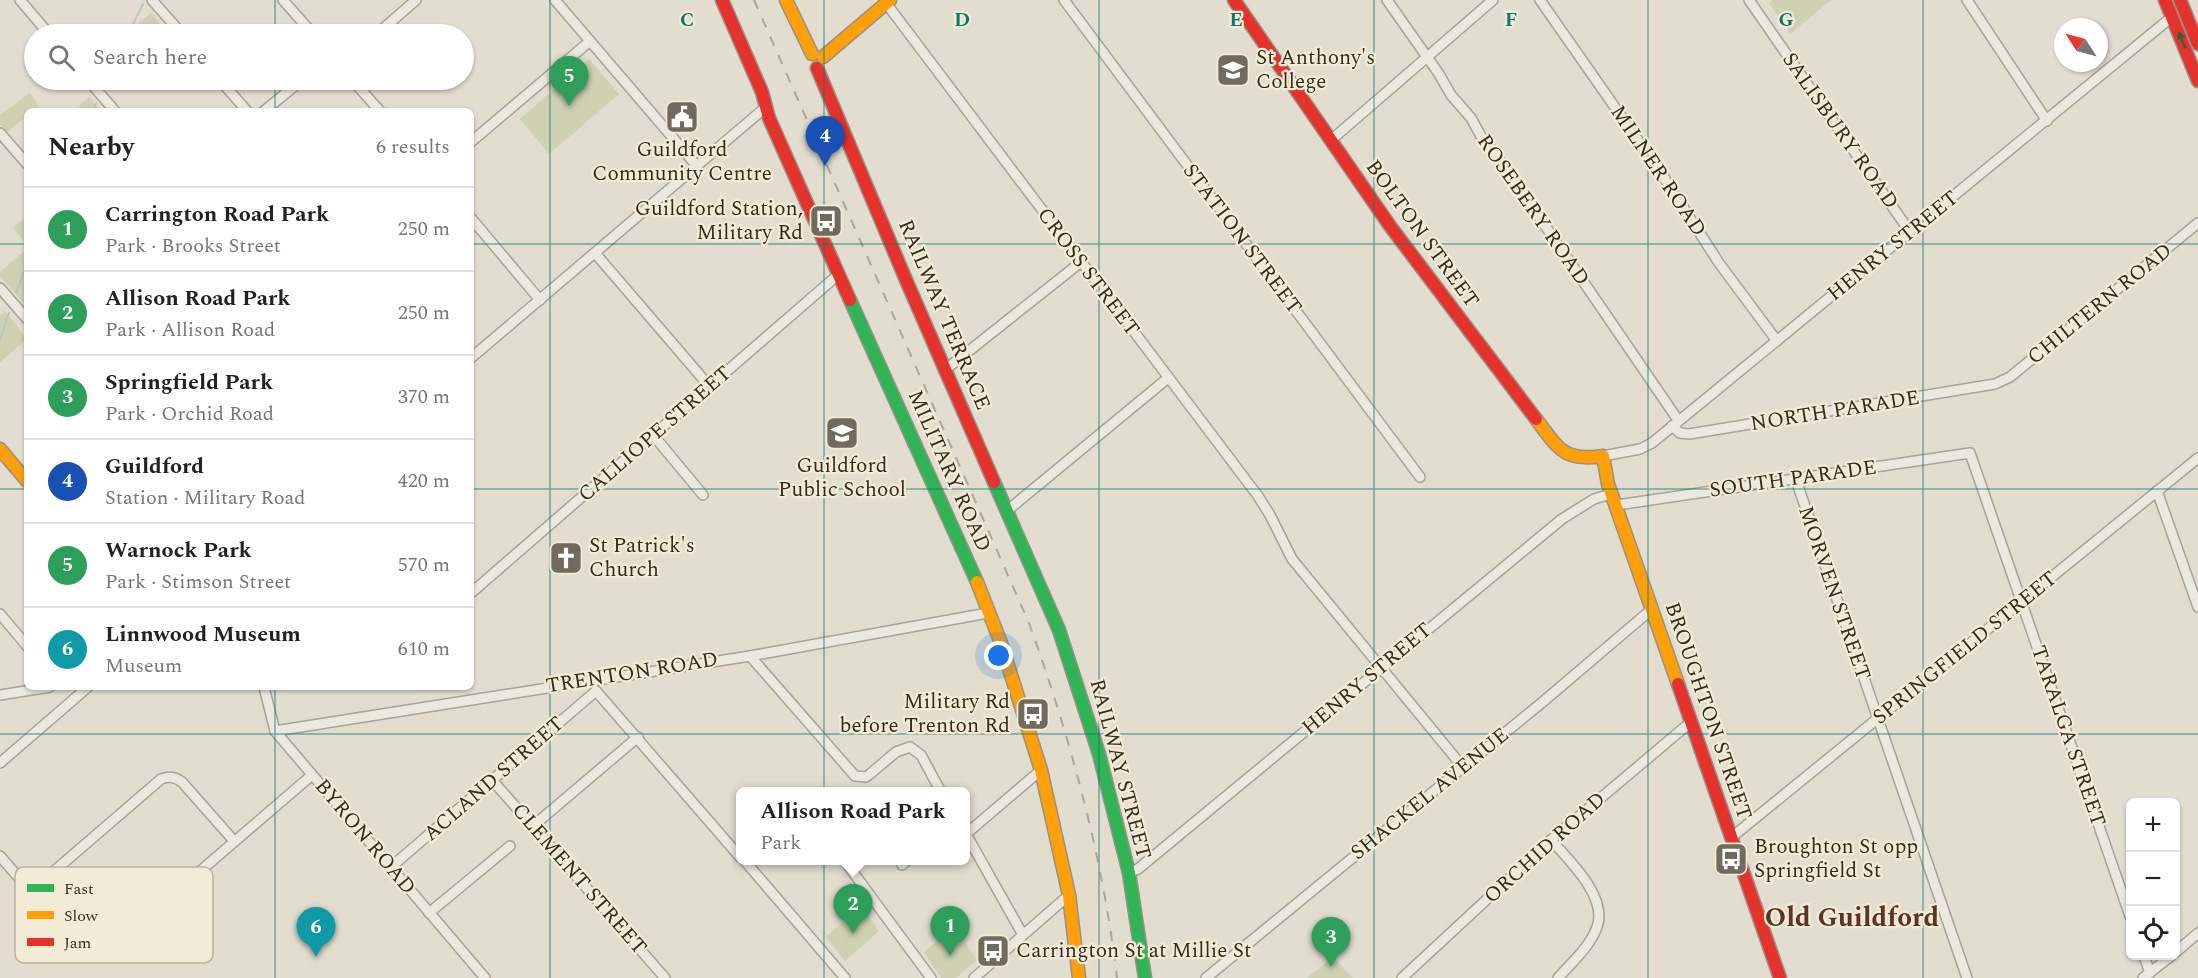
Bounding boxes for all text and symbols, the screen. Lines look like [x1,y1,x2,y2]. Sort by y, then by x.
text: C [680,5,694,35]
text: D [954,5,970,35]
text: E [1229,5,1243,35]
text: F [1505,5,1517,35]
text: G [1778,5,1794,35]
north arrow [2054,18,2108,72]
search box [24,24,474,90]
one-way arrow [2177,31,2187,49]
icon: search [45,41,78,74]
text: Search here [93,41,207,74]
place label: St Anthony's College [1256,42,1375,98]
street label: SALISBURY ROAD [1774,46,1906,216]
school or university icon: St Anthony's College [1215,52,1251,88]
pin: 5 [550,57,588,106]
public building icon: Guildford Community Centre [664,99,700,135]
street label: MILNER ROAD [1602,99,1714,243]
pin: 4 [806,116,844,166]
text: Nearby [48,127,134,167]
street label: ROSEBERY ROAD [1469,128,1597,292]
text: 6 results [376,132,450,162]
place label: Guildford Community Centre [592,134,772,190]
street label: BOLTON STREET [1357,153,1487,315]
street label: STATION STREET [1175,157,1309,321]
street label: HENRY STREET [1820,183,1966,309]
place label: Guildford Station, Military Rd [635,193,803,249]
text: Carrington Road Park [105,198,329,231]
street label: CROSS STREET [1029,201,1147,343]
bus stop icon: Guildford Station, Military Rd [808,203,844,239]
text: 1 [62,214,73,244]
text: 250 m [398,214,450,244]
street label: RAILWAY TERRACE [889,215,999,415]
text: Park · Brooks Street [105,231,281,261]
street label: CHILTERN ROAD [2021,235,2179,373]
text: Allison Road Park [105,282,291,315]
text: 2 [62,298,73,328]
text: 250 m [398,298,450,328]
text: Park · Allison Road [105,315,275,345]
street label: CALLIOPE STREET [571,358,739,510]
text: Springfield Park [105,366,273,399]
text: 3 [62,382,73,412]
text: 370 m [398,382,450,412]
street label: NORTH PARADE [1748,382,1922,440]
street label: MILITARY ROAD [899,385,999,557]
text: Park · Orchid Road [105,399,274,429]
school or university icon: Guildford Public School [824,415,860,451]
text: Guildford [105,450,204,483]
place label: Guildford Public School [778,450,906,506]
street label: SOUTH PARADE [1707,451,1879,507]
text: 4 [62,466,73,496]
text: 420 m [398,466,450,496]
text: Station · Military Road [105,483,306,513]
street label: MORVEN STREET [1789,502,1879,684]
place label: St Patrick's Church [589,530,695,586]
text: Warnock Park [105,534,252,567]
church icon: St Patrick's Church [548,540,584,576]
text: 5 [62,550,73,580]
text: 570 m [398,550,450,580]
street label: SPRINGFIELD STREET [1866,563,2064,733]
text: Park · Stimson Street [105,567,291,597]
street label: BROUGHTON STREET [1656,598,1760,824]
street label: HENRY STREET [1295,615,1439,743]
text: Linnwood Museum [105,618,301,651]
text: 6 [62,634,73,664]
text: 610 m [398,634,450,664]
your location [984,641,1013,670]
street label: TARALGA STREET [2022,641,2114,831]
street label: TRENTON ROAD [544,644,720,702]
text: Museum [105,651,182,681]
street label: RAILWAY STREET [1081,675,1159,863]
place label: Military Rd before Trenton Rd [840,686,1010,742]
bus stop icon: Military Rd before Trenton Rd [1015,696,1051,732]
street label: ACLAND STREET [416,709,572,849]
street label: SHACKEL AVENUE [1344,720,1516,868]
street label: BYRON ROAD [307,772,423,902]
street label: ORCHID ROAD [1477,784,1613,912]
popup [736,787,970,865]
text: Allison Road Park [760,795,946,828]
street label: CLEMENT STREET [504,796,654,962]
map controls [2126,798,2180,960]
button: + [2126,798,2180,852]
text: Park [760,828,801,858]
place label: Broughton St opp Springfield St [1754,831,1918,887]
bus stop icon: Broughton St opp Springfield St [1713,841,1749,877]
button: − [2126,852,2180,906]
legend [15,867,213,963]
text: Fast [64,877,94,901]
pin: 2 [834,884,872,934]
district label: Old Guildford [1765,897,1939,939]
text: Slow [64,904,99,928]
pin: 1 [930,906,970,956]
button: locate [2126,906,2180,960]
pin: 6 [296,908,336,957]
pin: 3 [1312,918,1350,967]
text: Jam [64,931,92,955]
bus stop icon: Carrington St at Millie St [975,933,1011,969]
place label: Carrington St at Millie St [1016,935,1251,967]

